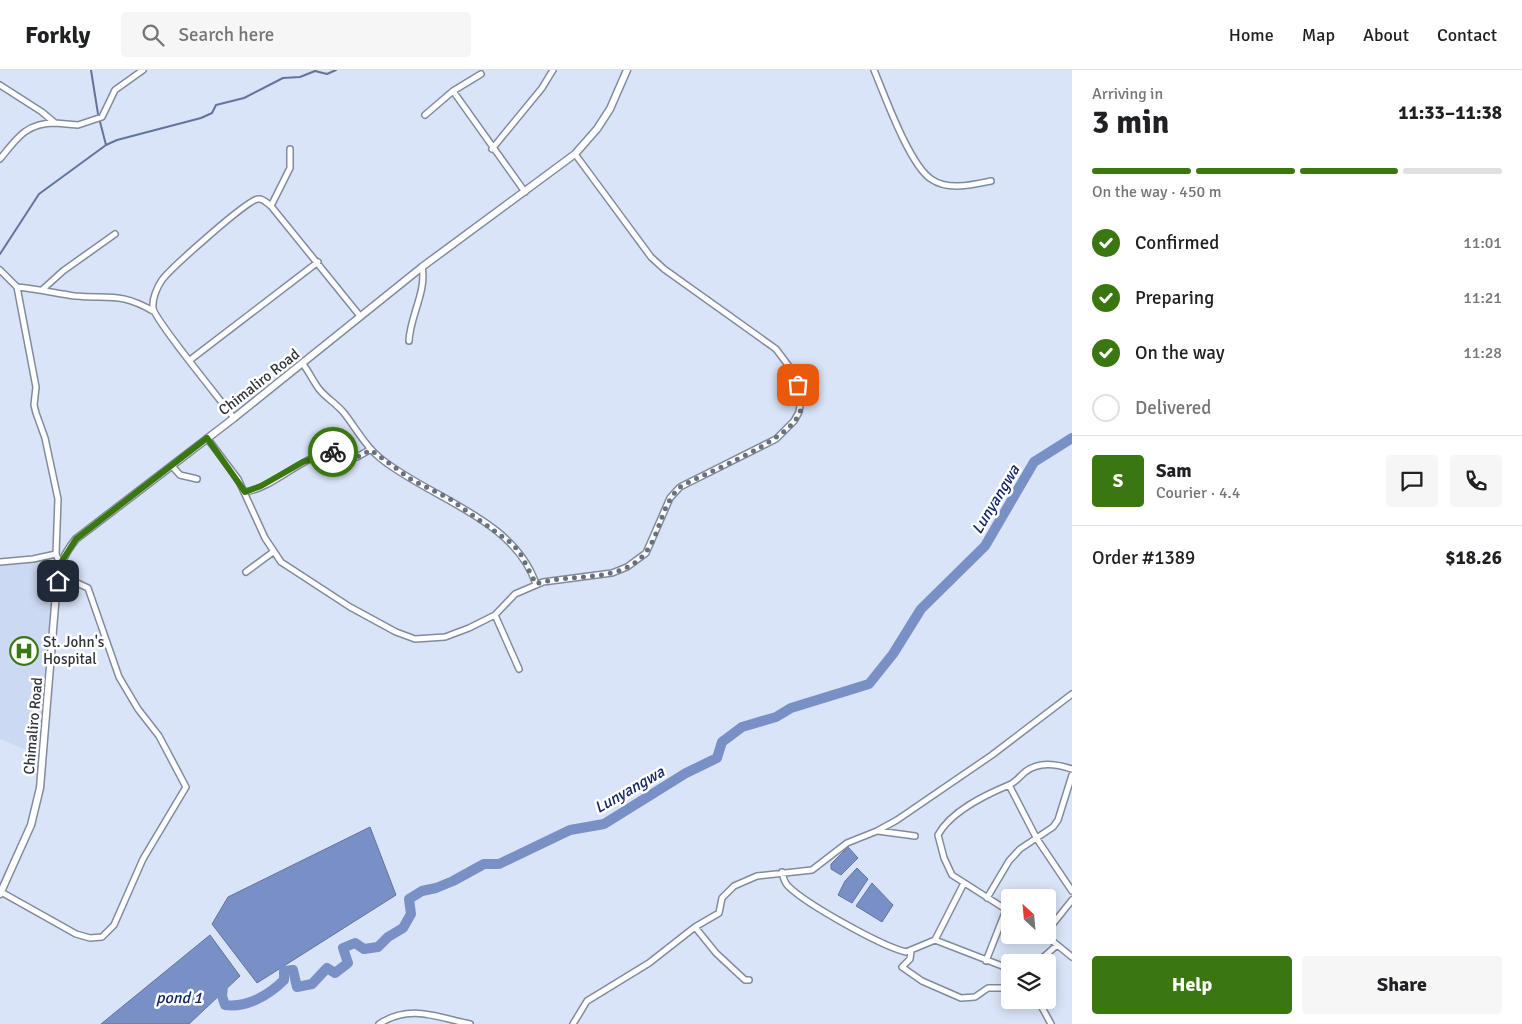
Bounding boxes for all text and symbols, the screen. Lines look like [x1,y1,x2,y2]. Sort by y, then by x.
search box [121,12,471,57]
text: Forkly [25,20,91,50]
icon: search [139,21,167,49]
text: Search here [179,23,274,47]
text: Home [1229,24,1274,46]
text: Map [1302,24,1335,46]
text: About [1363,24,1409,46]
text: Contact [1437,24,1497,46]
text: Arriving in [1092,84,1163,104]
text: 11:33–11:38 [1398,101,1502,125]
text: 3 min [1092,103,1169,142]
text: On the way · 450 m [1092,182,1222,202]
icon: check [1092,229,1120,257]
text: Confirmed [1135,231,1219,255]
text: 11:01 [1463,233,1502,253]
icon: check [1092,284,1120,312]
text: Preparing [1135,286,1214,310]
text: 11:21 [1463,288,1502,308]
icon: check [1092,339,1120,367]
text: On the way [1135,341,1225,365]
text: 11:28 [1463,343,1502,363]
street label: Chimaliro Road [215,345,303,419]
pin [777,364,819,406]
icon: bag [784,371,812,399]
text: Delivered [1135,396,1211,420]
courier [308,427,358,477]
icon: bike [319,438,347,466]
button: chat [1386,455,1438,507]
button: phone [1450,455,1502,507]
text: Sam [1156,459,1192,483]
water label: Lunyangwa [967,460,1025,538]
text: S [1113,469,1123,493]
text: Courier · 4.4 [1156,483,1240,503]
text: Order #1389 [1092,546,1195,570]
text: $18.26 [1445,546,1502,570]
pin [37,560,79,602]
icon: home [44,567,72,595]
place label: St. John's Hospital [43,633,105,668]
hospital icon: St. John's Hospital [9,636,39,666]
street label: Chimaliro Road [20,677,46,775]
water label: Lunyangwa [591,761,669,818]
north arrow [1001,889,1056,944]
map controls [1001,889,1056,1009]
button: layers [1001,954,1056,1009]
button: Help [1092,956,1292,1014]
button: Share [1302,956,1502,1014]
water label: pond 1 [156,988,202,1008]

